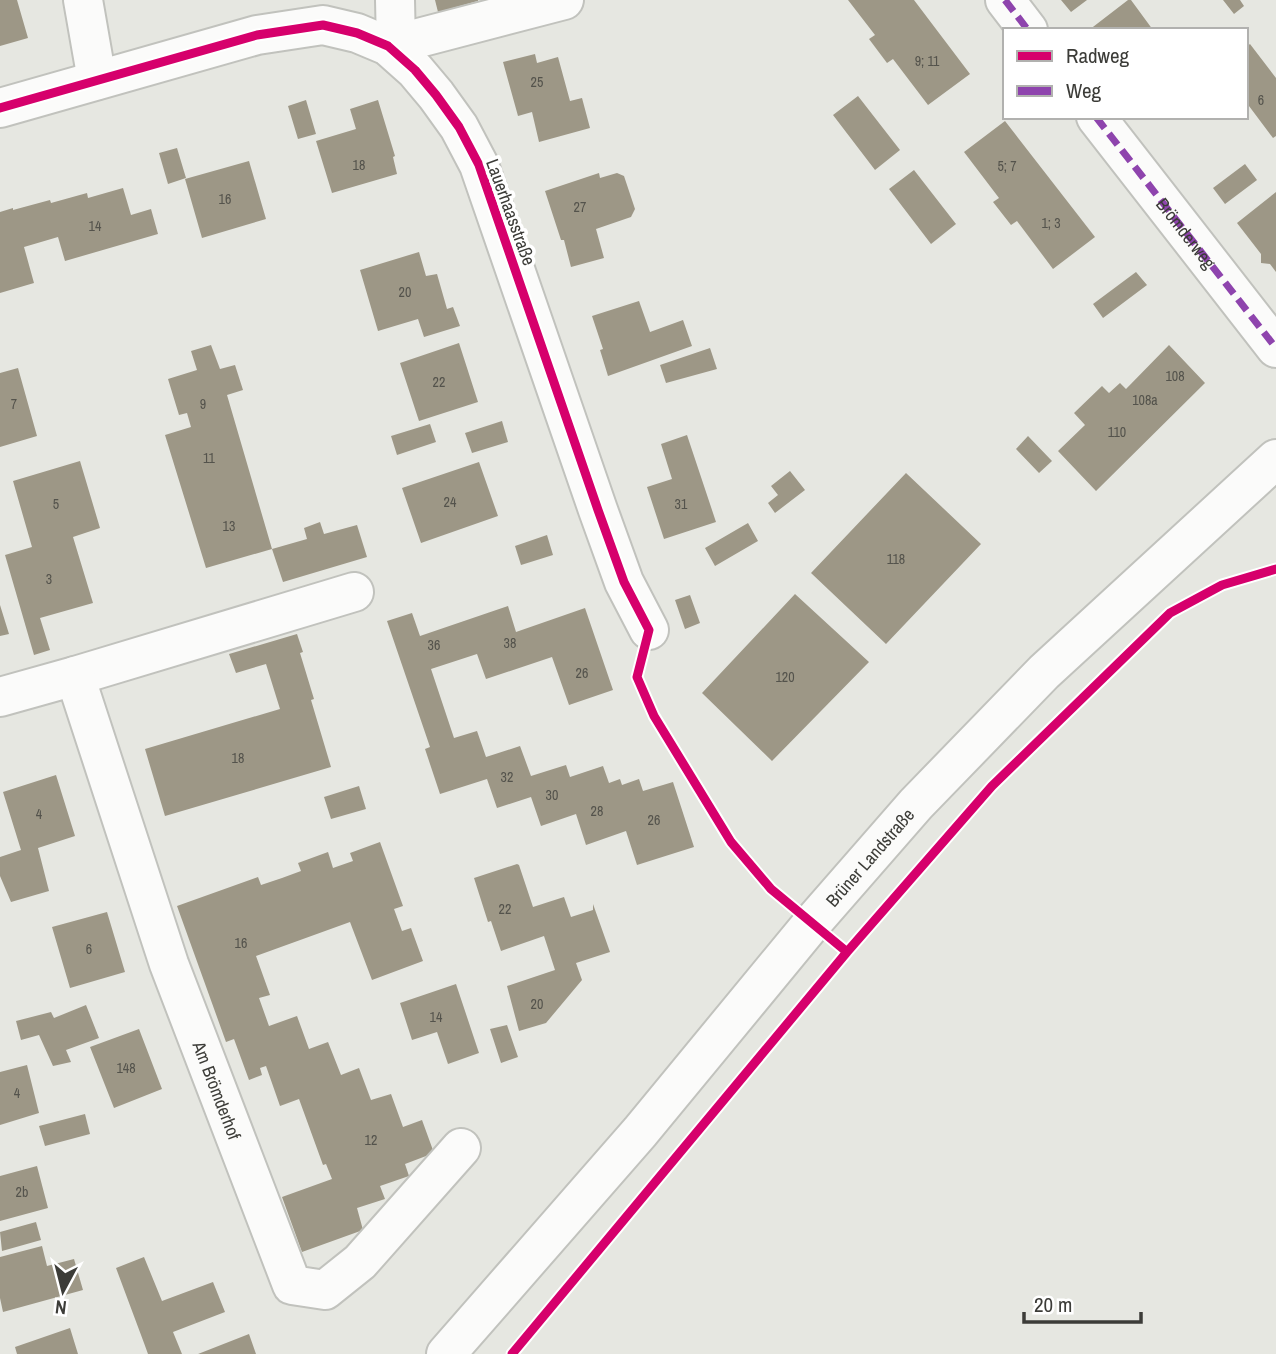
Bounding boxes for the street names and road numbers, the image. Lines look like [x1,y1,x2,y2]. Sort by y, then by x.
street label: Lauerhaasstraße [480,155,542,269]
street label: Brömderweg [1151,192,1222,274]
street label: Brüner Landstraße [820,802,920,912]
street label: Am Brömderhof [187,1036,248,1144]

